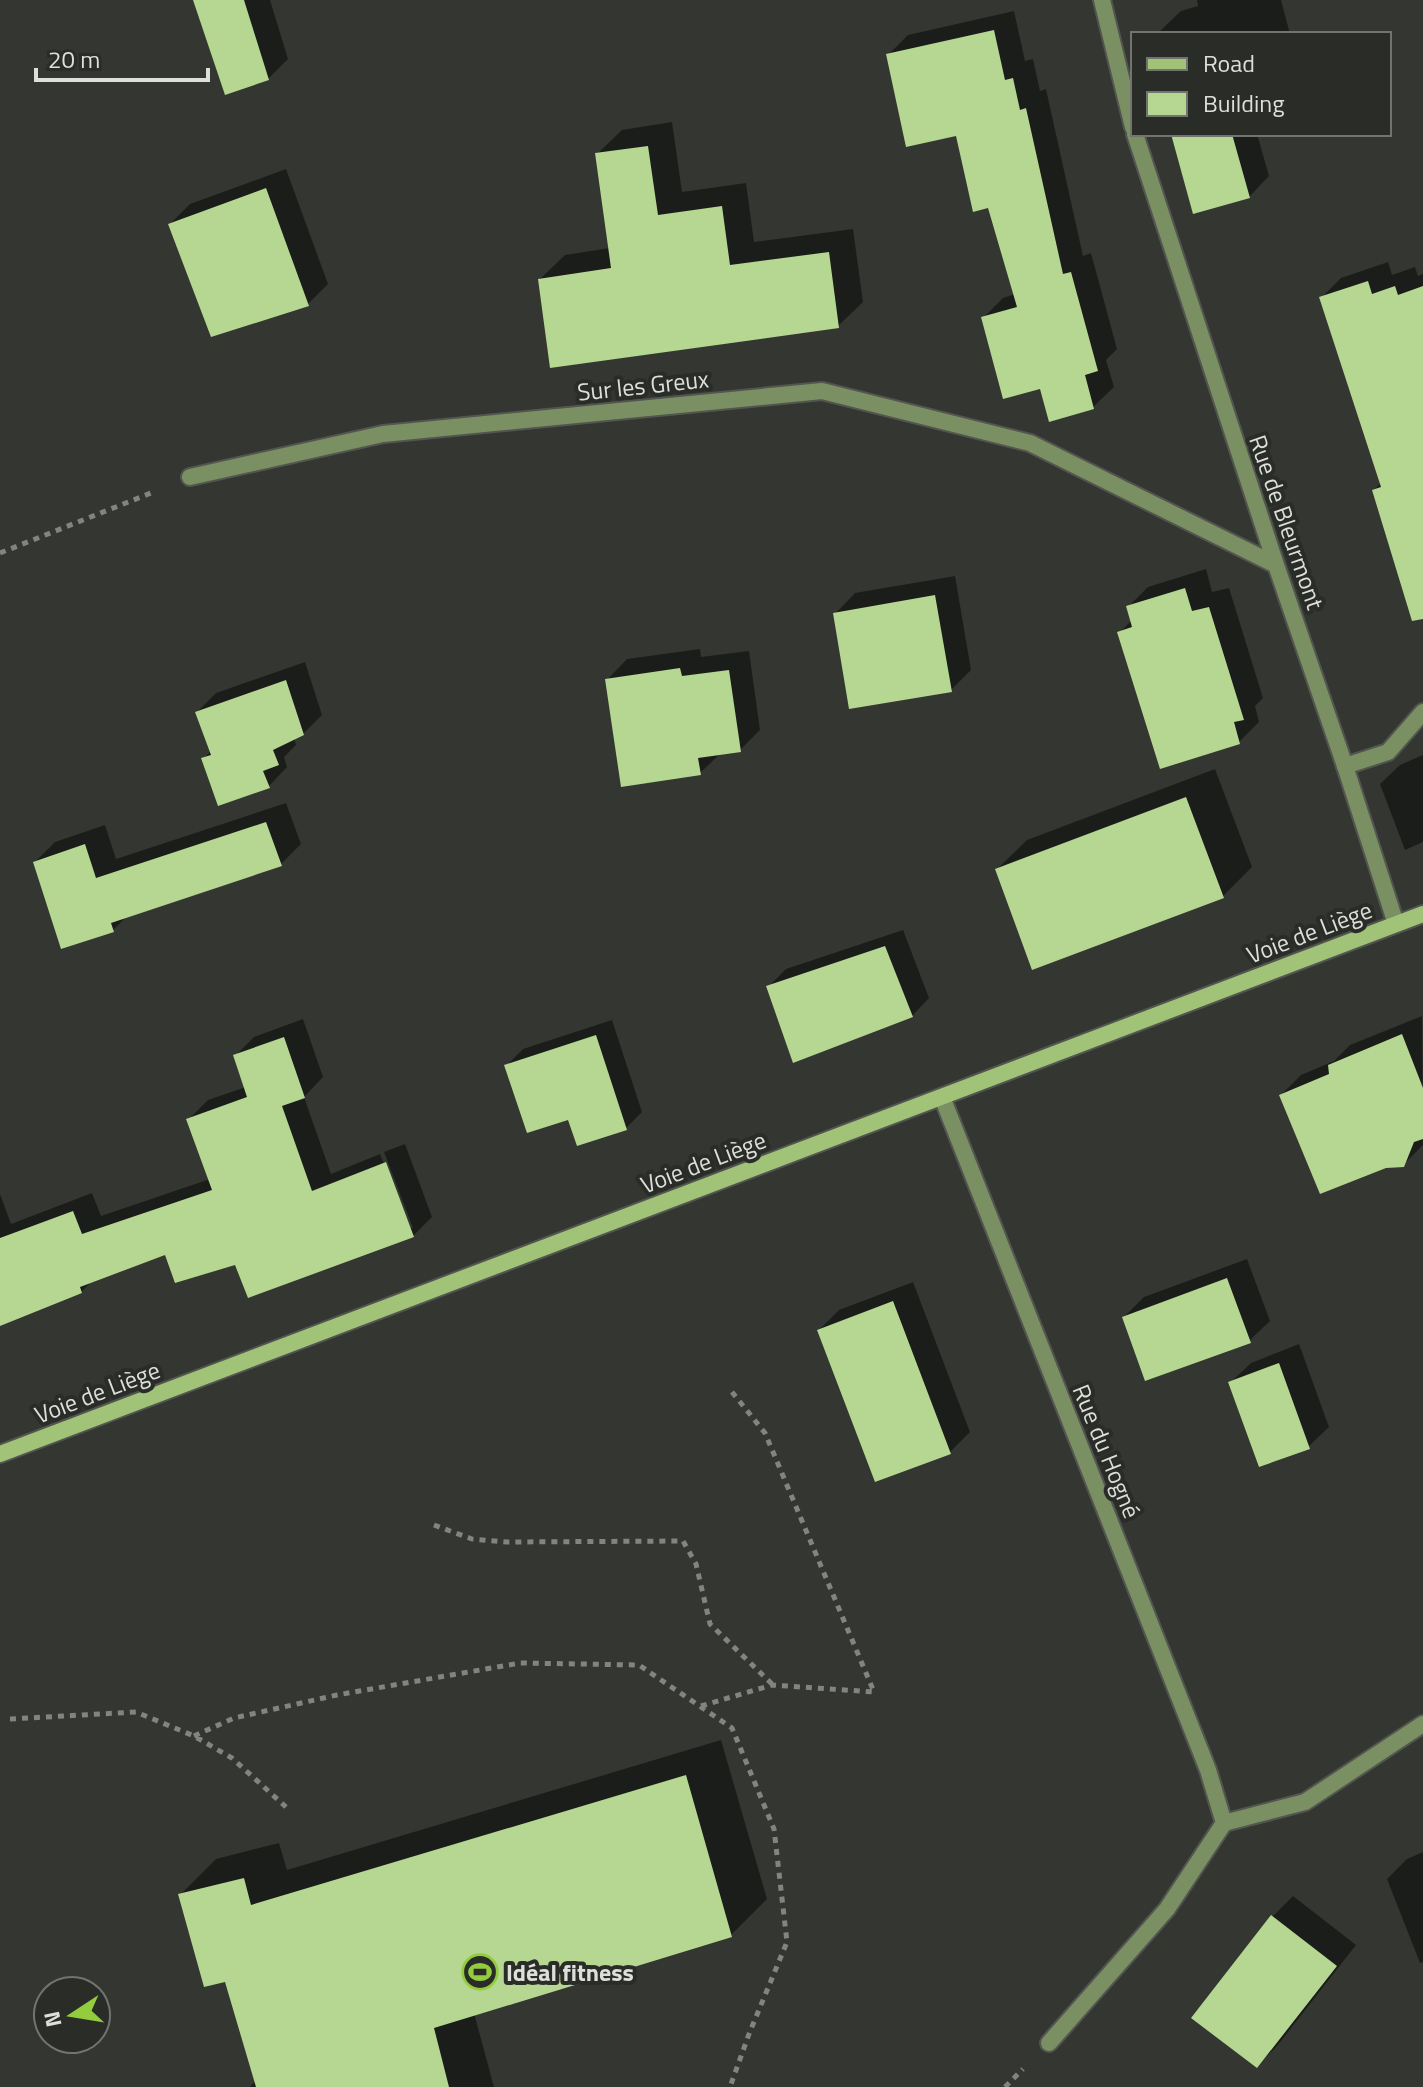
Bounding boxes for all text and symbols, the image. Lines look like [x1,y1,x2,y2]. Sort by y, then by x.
scale bar [36,32,208,82]
legend [1131,32,1391,136]
text: 20 m [48,41,100,77]
text: Road [1203,45,1255,81]
text: Building [1203,85,1285,121]
street label: Sur les Greux [575,360,711,410]
street label: Rue de Bleurmont [1240,430,1334,615]
street label: Voie de Liège [1241,892,1377,972]
street label: Voie de Liège [635,1122,771,1202]
street label: Voie de Liège [29,1352,165,1432]
street label: Rue du Hogné [1064,1379,1150,1523]
sports icon: Idéal fitness [461,1953,499,1991]
place label: Idéal fitness [506,1954,634,1990]
north arrow [32,1975,112,2055]
text: N [34,2008,71,2030]

